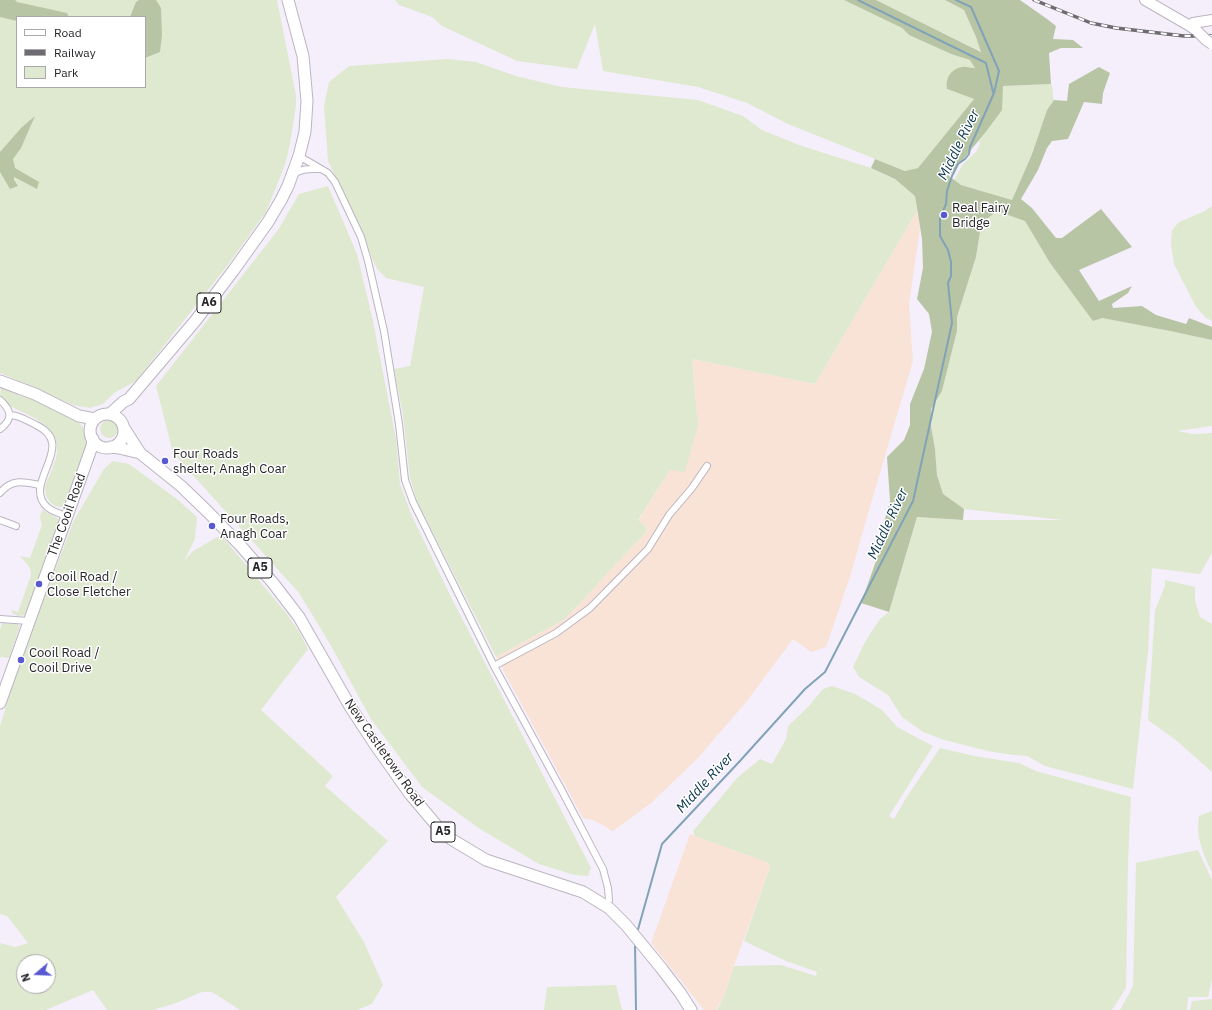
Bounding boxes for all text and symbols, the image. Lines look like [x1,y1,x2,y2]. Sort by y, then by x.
legend [16,16,146,88]
text: Road [54,25,82,40]
text: Railway [54,45,96,60]
text: Park [54,65,78,80]
water label: Middle River [935,107,983,183]
place label: Real Fairy Bridge [952,200,1009,231]
marker: Real Fairy Bridge [939,210,949,220]
road number: A6 [197,293,221,313]
place label: Four Roads shelter, Anagh Coar [173,446,286,477]
marker: Four Roads shelter, Anagh Coar [160,456,170,466]
street label: The Cooil Road [45,471,89,559]
water label: Middle River [864,486,912,562]
place label: Four Roads, Anagh Coar [220,511,289,542]
marker: Four Roads, Anagh Coar [207,521,217,531]
road number: A5 [248,558,272,578]
place label: Cooil Road / Close Fletcher [47,569,131,600]
marker: Cooil Road / Close Fletcher [34,579,44,589]
place label: Cooil Road / Cooil Drive [29,645,99,676]
marker: Cooil Road / Cooil Drive [16,655,26,665]
street label: New Castletown Road [341,696,427,810]
water label: Middle River [673,749,737,817]
road number: A5 [431,822,455,842]
north arrow [16,954,56,994]
text: N [18,972,34,984]

